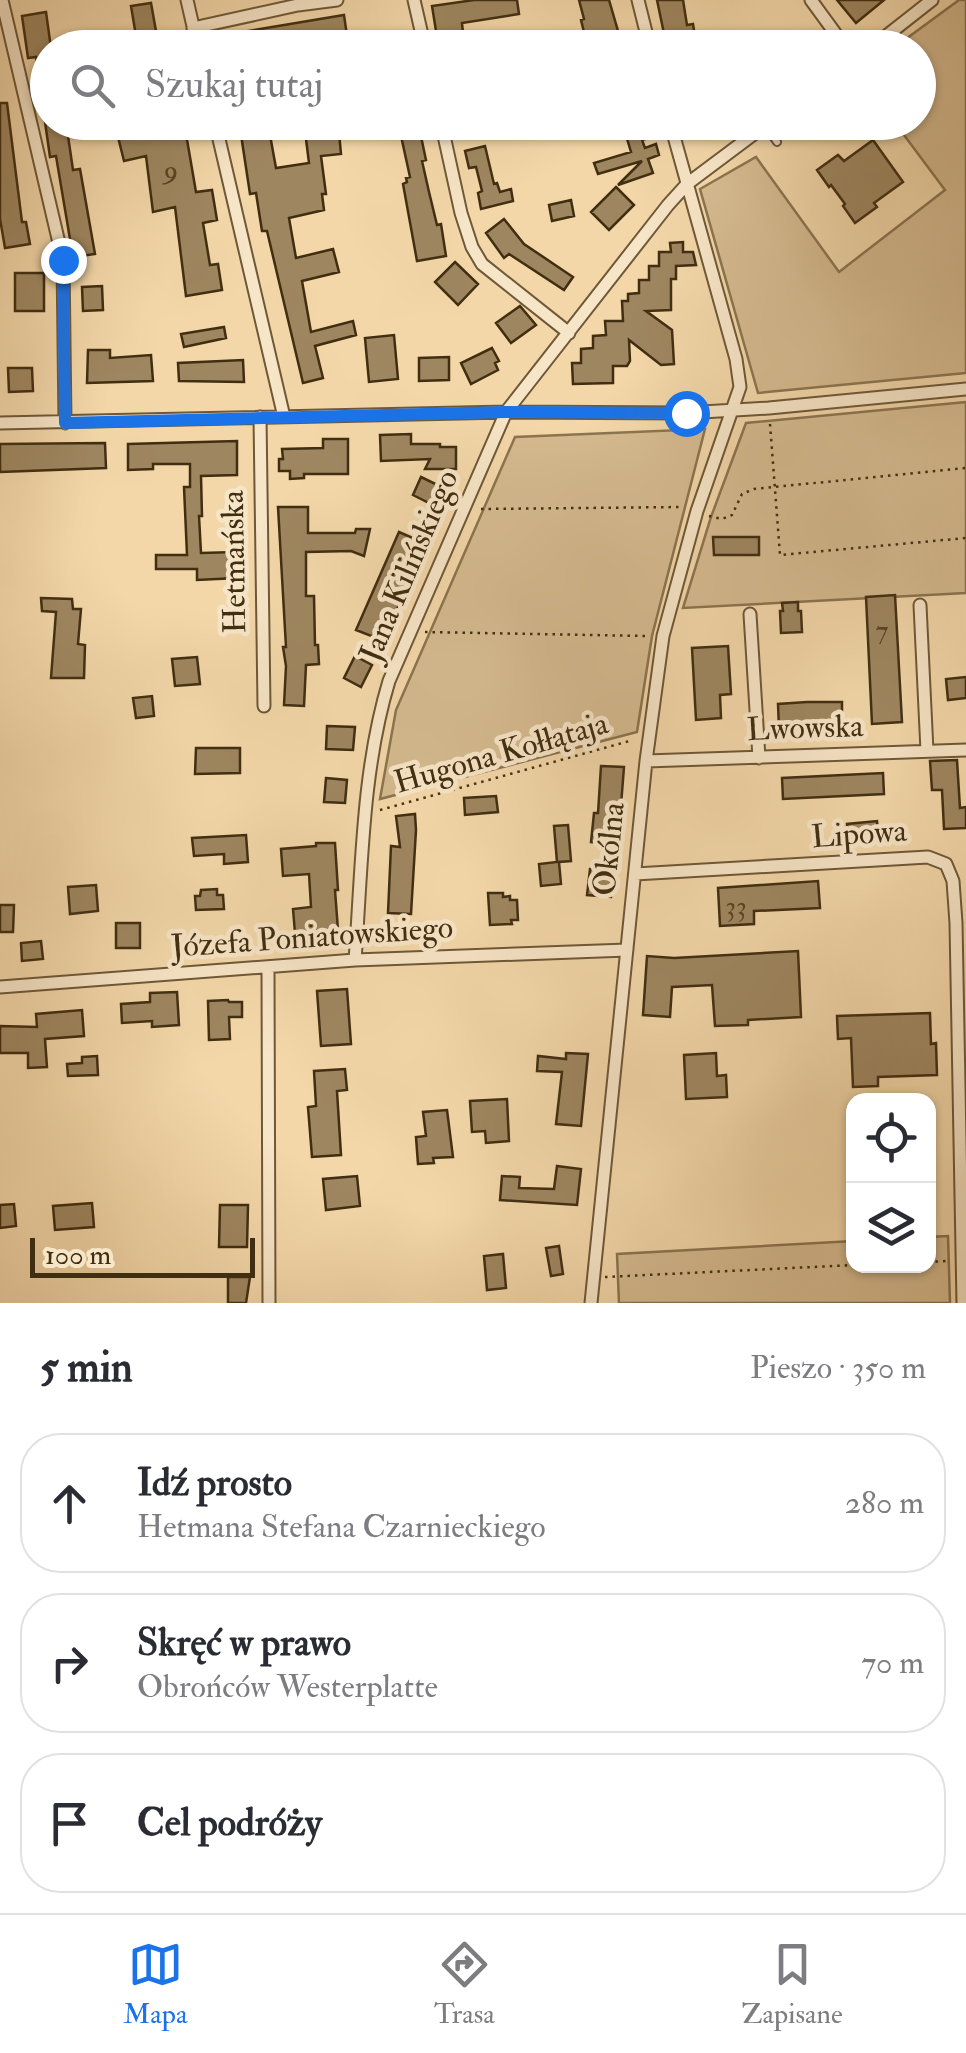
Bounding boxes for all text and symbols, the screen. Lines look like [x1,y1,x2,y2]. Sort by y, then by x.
search box [30,30,936,140]
icon: search [65,58,120,113]
text: Szukaj tutaj [145,61,323,109]
house number: 9 [162,153,178,188]
route end [41,238,87,284]
route start [664,391,710,437]
street label: Jana Kilińskiego [350,464,467,669]
street label: Hetmańska [213,489,255,634]
house number: 7 [876,613,889,648]
street label: Hugona Kołłątaja [389,703,613,803]
street label: Lwowska [746,706,865,750]
street label: Okólna [584,799,634,898]
street label: Lipowa [810,811,909,857]
house number: 33 [725,889,747,924]
street label: Józefa Poniatowskiego [169,907,454,967]
map controls [846,1093,936,1273]
button: locate [846,1093,936,1183]
button: layers [846,1183,936,1273]
scale bar [30,1233,255,1278]
text: 100 m [45,1238,111,1273]
text: 5 min [40,1342,133,1394]
text: Pieszo · 350 m [750,1348,926,1388]
text: Idź prosto [137,1459,292,1507]
icon: ahead [42,1476,97,1531]
text: 280 m [845,1483,924,1523]
text: Hetmana Stefana Czarnieckiego [137,1507,546,1547]
text: Skręć w prawo [137,1619,351,1667]
icon: right [42,1636,97,1691]
text: 70 m [861,1643,924,1683]
text: Obrońców Westerplatte [137,1667,438,1707]
icon: arrive [42,1796,97,1851]
text: Cel podróży [137,1799,322,1847]
tab: Mapa [123,1937,187,2032]
tab: Trasa [434,1937,495,2032]
tab: Zapisane [741,1937,843,2032]

